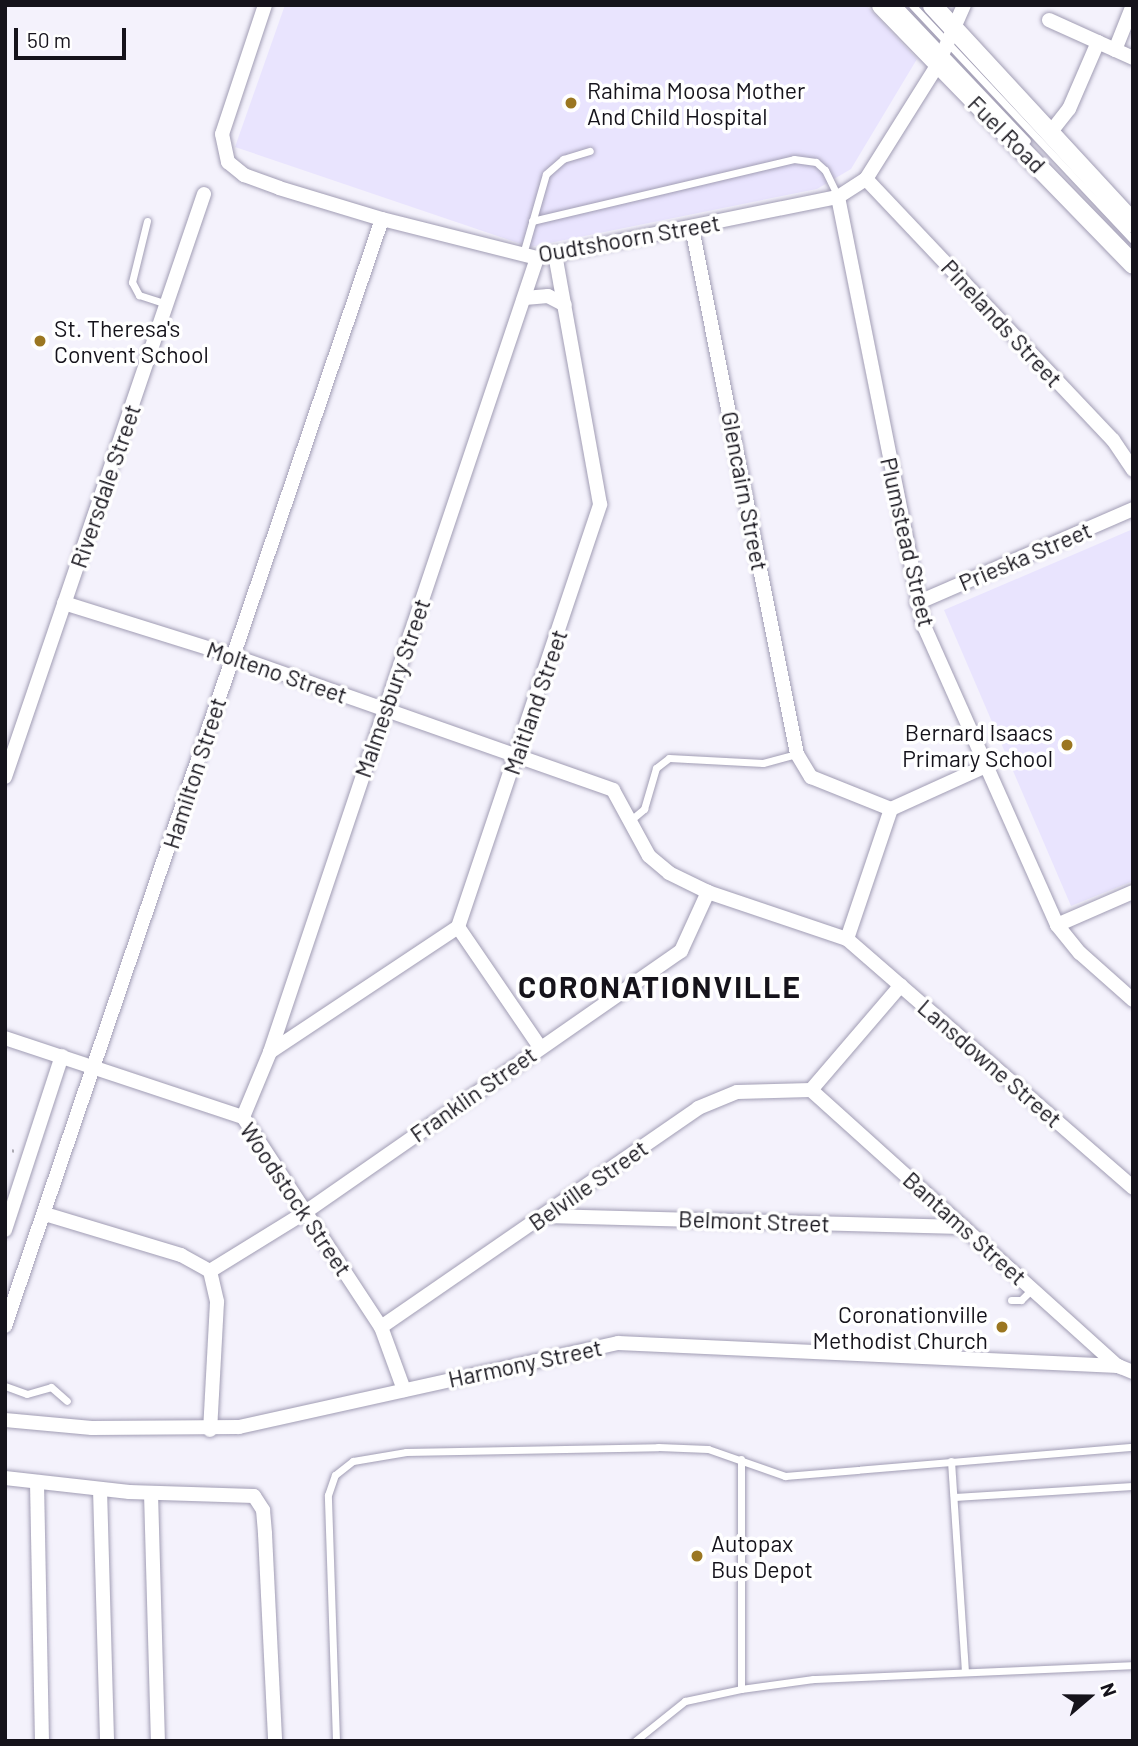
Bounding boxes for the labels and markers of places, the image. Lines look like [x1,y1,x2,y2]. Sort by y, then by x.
place label: Rahima Moosa Mother And Child Hospital [587,76,805,130]
marker: Rahima Moosa Mother And Child Hospital [561,93,581,113]
place label: St. Theresa's Convent School [54,314,209,368]
marker: St. Theresa's Convent School [32,333,48,349]
place label: Bernard Isaacs Primary School [902,718,1053,772]
marker: Bernard Isaacs Primary School [1059,737,1075,753]
place label: Coronationville Methodist Church [813,1300,988,1354]
marker: Coronationville Methodist Church [994,1319,1010,1335]
place label: Autopax Bus Depot [711,1529,813,1583]
marker: Autopax Bus Depot [689,1548,705,1564]

